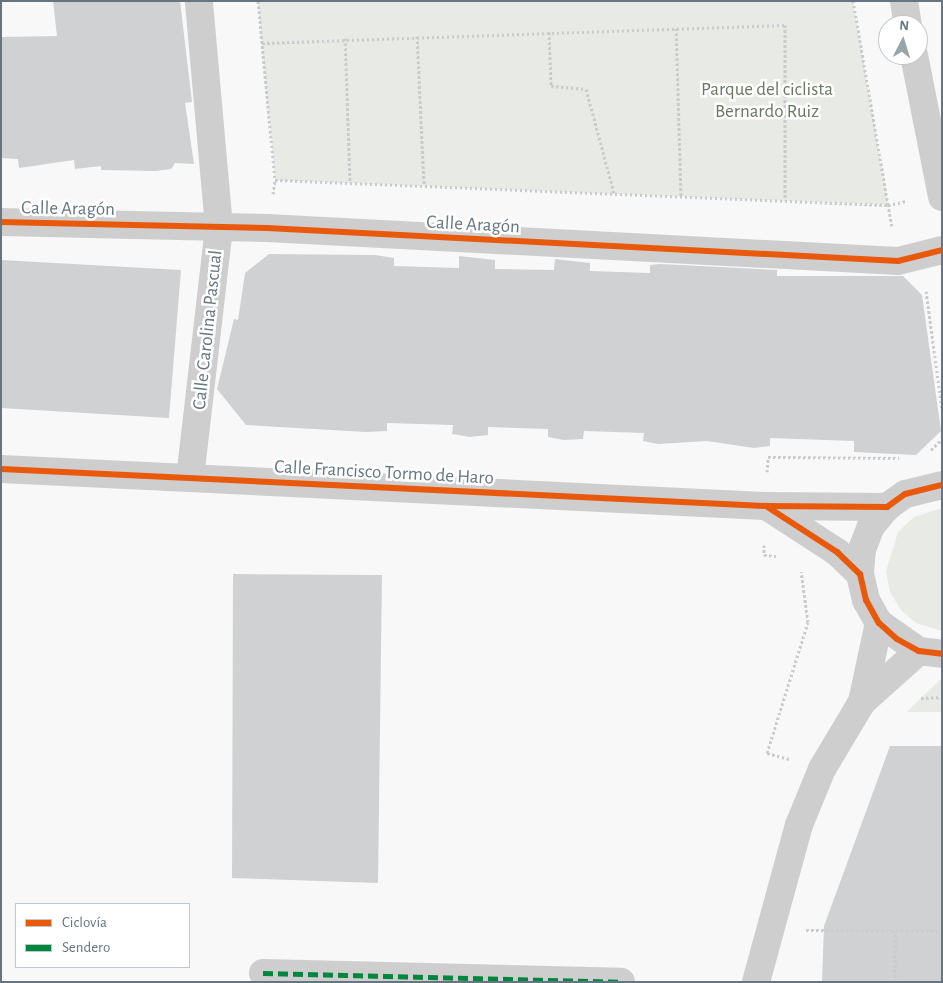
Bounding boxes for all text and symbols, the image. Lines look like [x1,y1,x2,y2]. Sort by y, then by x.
north arrow [878,15,928,65]
text: N [899,19,910,33]
park label: Parque del ciclista Bernardo Ruiz [701,79,833,123]
street label: Calle Aragón [21,197,115,221]
street label: Calle Aragón [426,211,520,239]
street label: Calle Carolina Pascual [188,249,228,411]
street label: Calle Francisco Tormo de Haro [274,456,494,490]
legend [15,903,190,968]
text: Ciclovía [62,915,107,930]
text: Sendero [62,940,110,955]

